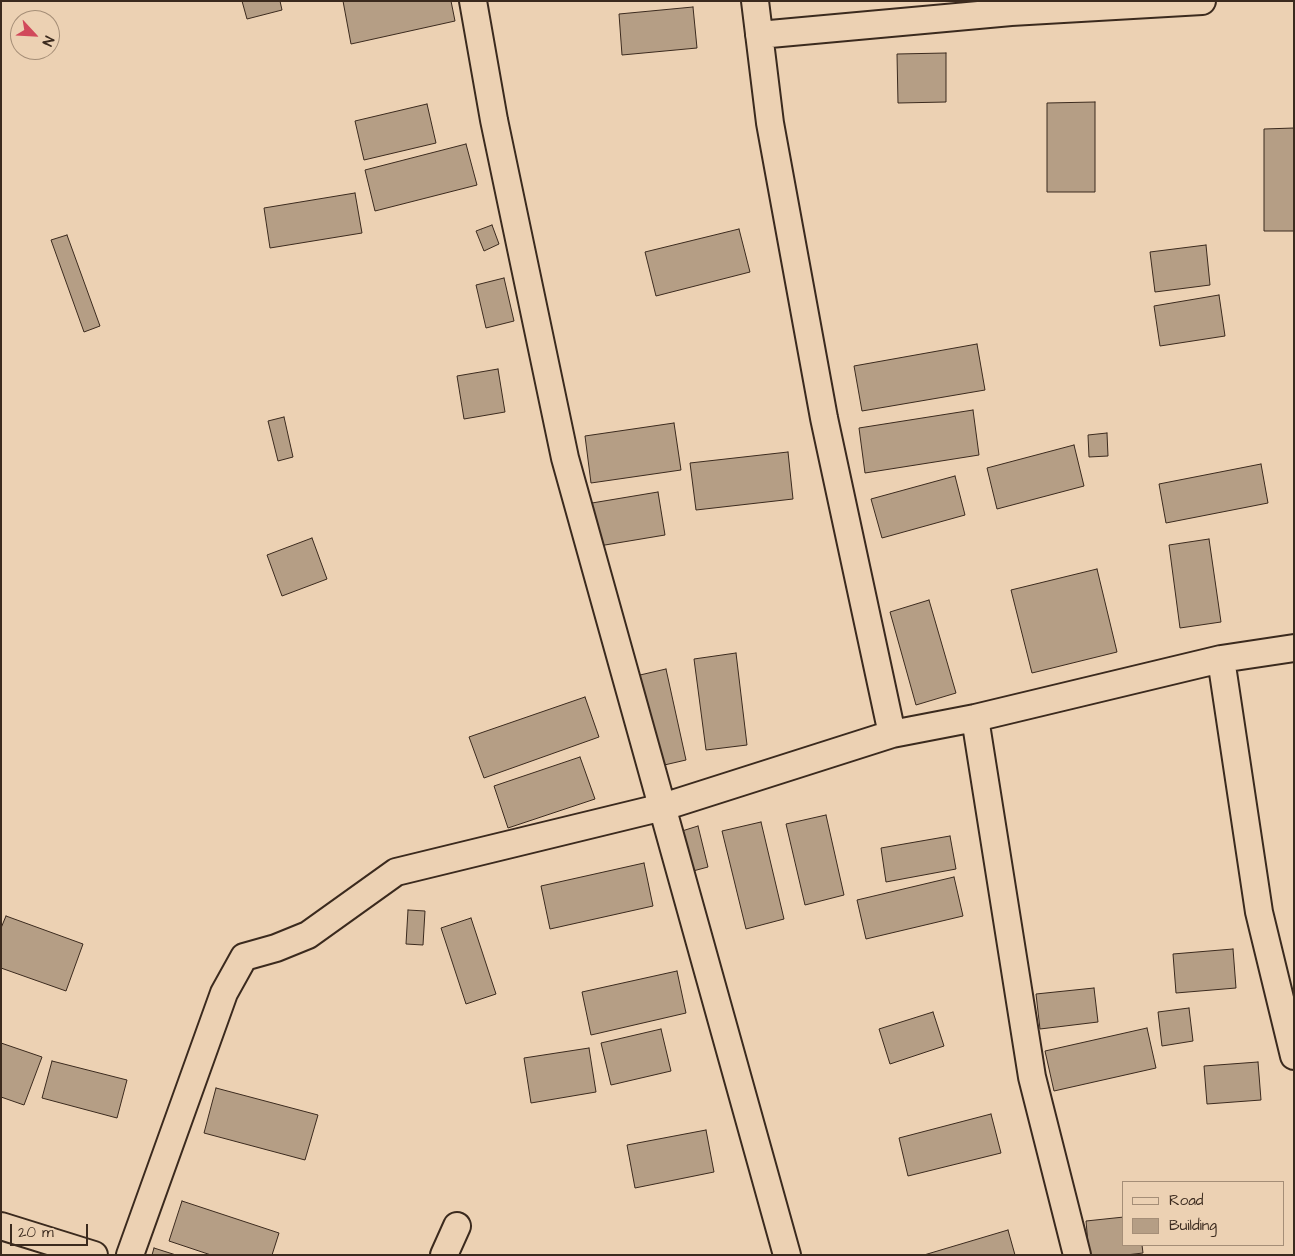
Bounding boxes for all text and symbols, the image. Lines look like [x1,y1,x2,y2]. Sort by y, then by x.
north arrow [10,10,60,60]
text: N [37,33,59,49]
legend [1122,1181,1285,1246]
text: Road [1169,1190,1203,1211]
scale bar [12,1214,90,1246]
text: Building [1169,1215,1217,1236]
text: 20 m [18,1222,54,1243]

